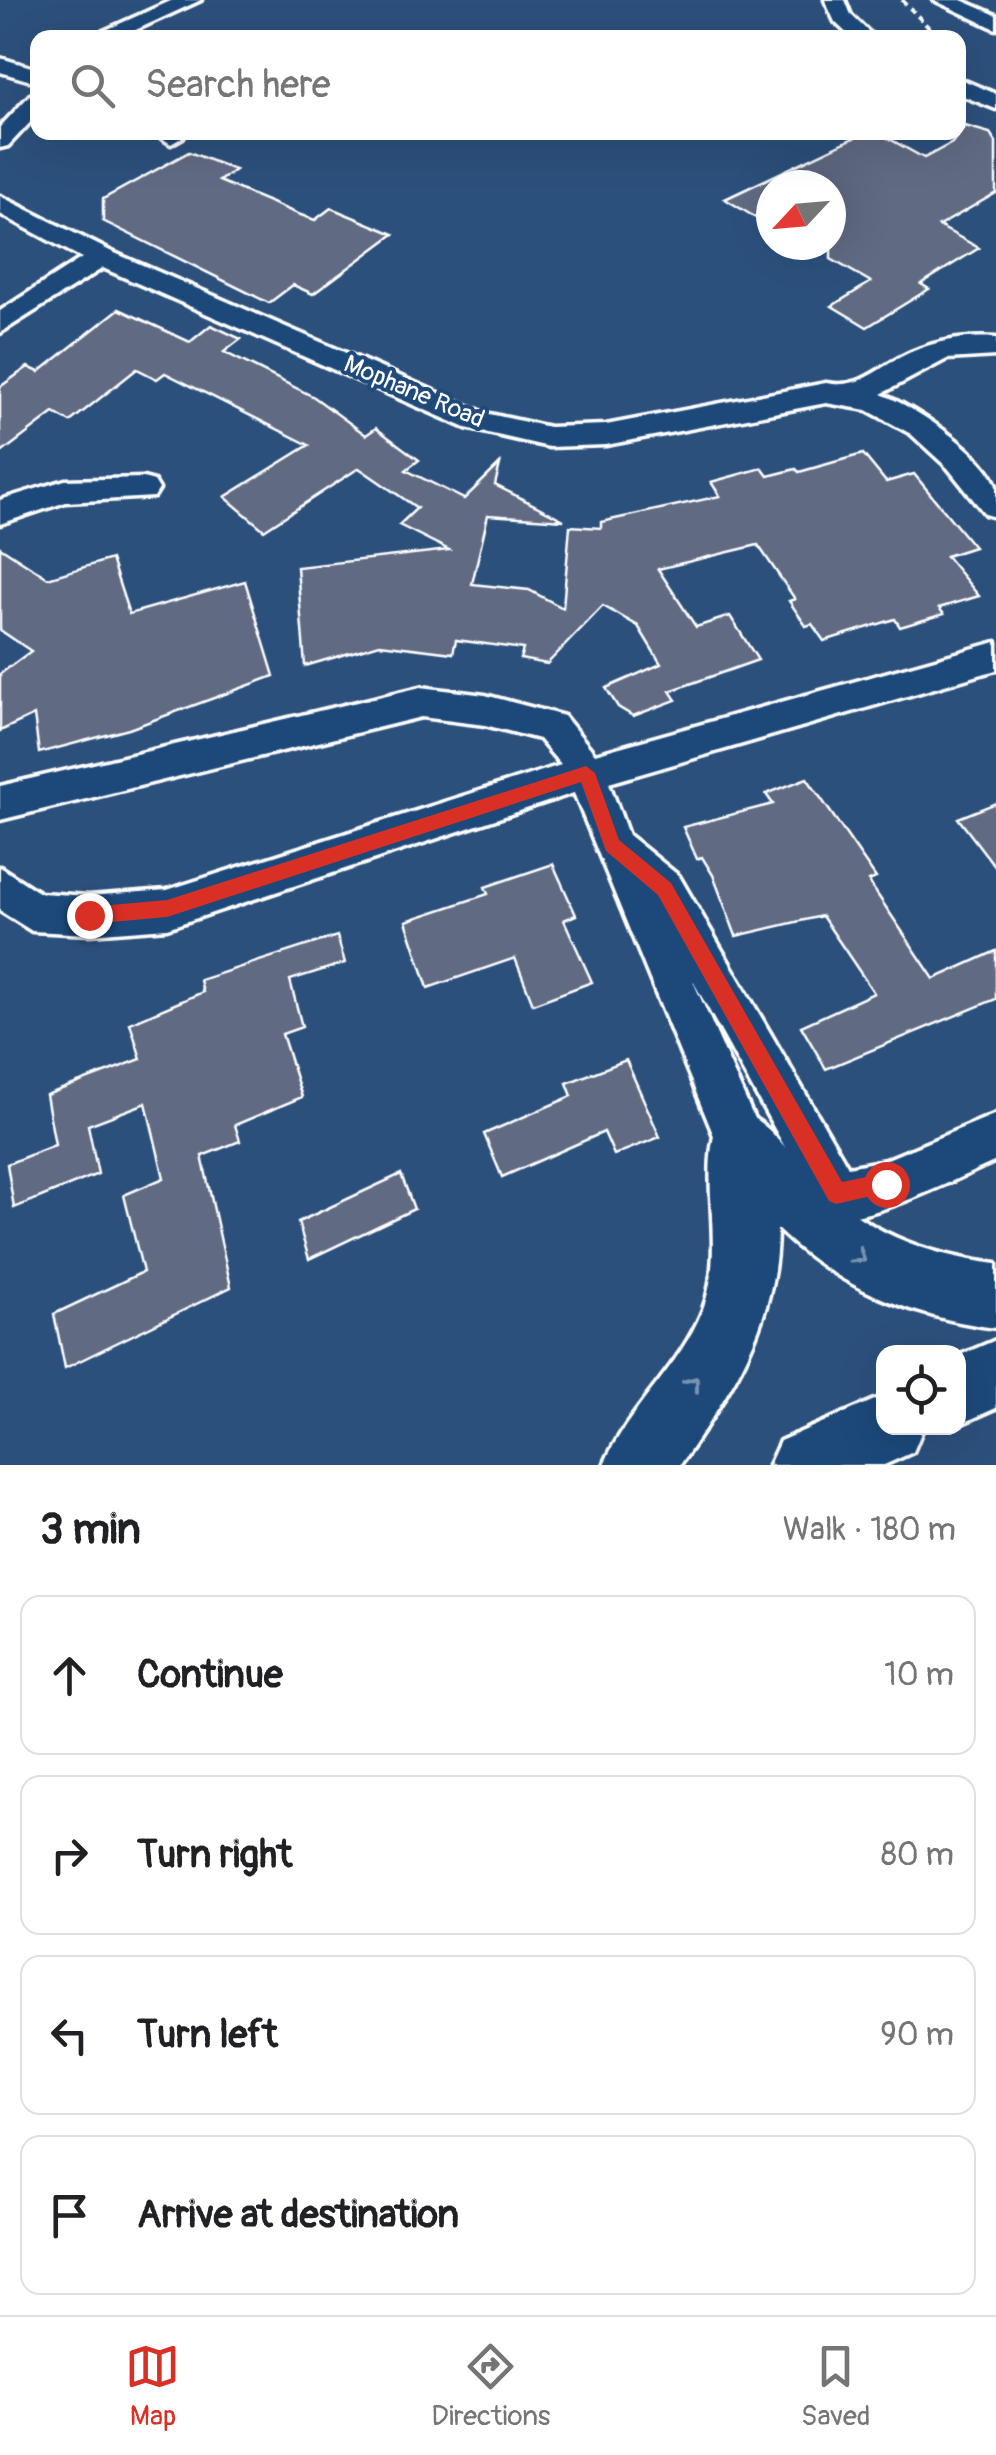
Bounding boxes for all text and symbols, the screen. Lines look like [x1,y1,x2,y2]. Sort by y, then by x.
search box [30,30,966,140]
icon: search [65,58,120,113]
text: Search here [145,61,331,109]
north arrow [756,170,846,260]
street label: Mophane Road [339,348,489,436]
route end [67,893,113,939]
route start [864,1162,910,1208]
one-way arrow [848,1244,866,1263]
map controls [876,1345,966,1435]
button: locate [876,1345,966,1435]
one-way arrow [681,1376,698,1394]
text: 3 min [40,1504,141,1556]
text: Walk · 180 m [783,1510,956,1550]
icon: ahead [42,1648,97,1703]
text: Continue [137,1651,283,1699]
text: 10 m [884,1655,954,1695]
icon: right [42,1828,97,1883]
text: Turn right [137,1831,292,1879]
text: 80 m [881,1835,954,1875]
icon: left [42,2008,97,2063]
text: Turn left [137,2011,278,2059]
text: 90 m [880,2015,954,2055]
icon: arrive [42,2188,97,2243]
text: Arrive at destination [137,2191,459,2239]
tab: Map [125,2339,180,2434]
tab: Directions [431,2339,550,2434]
tab: Saved [801,2339,871,2434]

